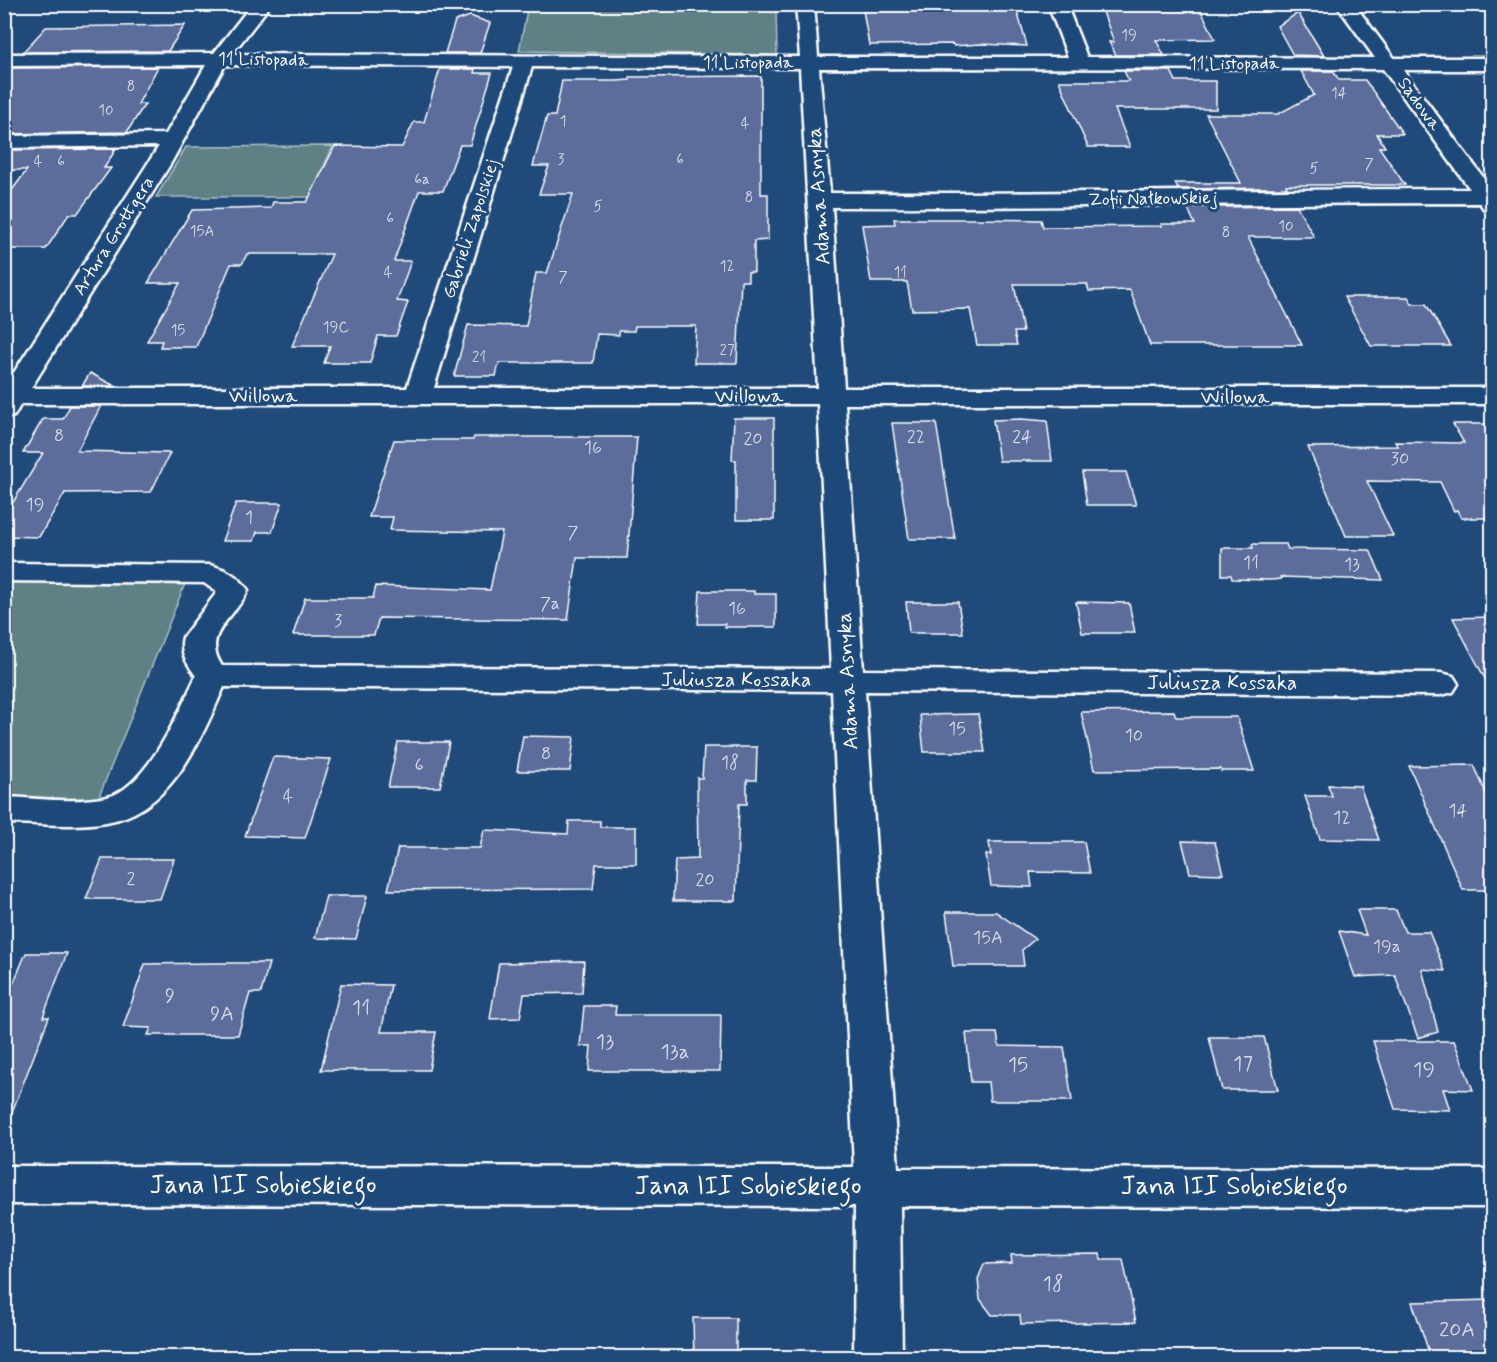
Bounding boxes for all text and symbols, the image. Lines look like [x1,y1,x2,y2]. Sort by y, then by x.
house number: 19 [1121,26,1137,46]
street label: 11 Listopada [218,47,309,73]
street label: 11 Listopada [703,51,793,75]
street label: 11 Listopada [1189,52,1279,76]
street label: Sadowa [1391,72,1447,136]
house number: 8 [127,77,135,97]
house number: 14 [1331,84,1347,104]
house number: 10 [98,101,114,121]
house number: 1 [560,112,566,132]
house number: 4 [741,114,750,134]
street label: Adama Asnyka [800,126,838,266]
house number: 3 [558,150,565,170]
house number: 6 [676,150,684,170]
house number: 4 [34,152,43,172]
house number: 6 [57,152,65,172]
house number: 7 [1364,155,1374,175]
street label: Gabrieli Zapolskiej [437,156,505,302]
house number: 5 [1309,159,1319,179]
house number: 6a [414,170,430,190]
street label: Artura Grottgera [68,172,160,300]
street label: Zofii Nałkowskiej [1088,186,1218,212]
house number: 8 [745,188,753,208]
house number: 5 [593,197,603,217]
house number: 6 [386,209,394,229]
house number: 10 [1278,217,1294,237]
house number: 15A [190,222,214,242]
house number: 8 [1222,223,1230,243]
house number: 12 [720,257,734,277]
house number: 4 [384,263,393,283]
house number: 11 [893,263,907,283]
house number: 7 [558,268,568,288]
house number: 19C [323,318,349,338]
house number: 15 [171,321,185,341]
house number: 27 [720,341,735,361]
house number: 21 [472,348,486,368]
street label: Willowa [229,382,298,410]
street label: Willowa [715,382,784,410]
street label: Willowa [1201,383,1270,411]
house number: 8 [54,424,64,448]
house number: 22 [907,425,925,449]
house number: 24 [1012,425,1032,449]
house number: 20 [743,427,763,451]
house number: 16 [584,436,602,460]
house number: 30 [1391,447,1409,471]
house number: 19 [26,493,44,517]
house number: 1 [245,506,253,530]
house number: 7 [568,521,579,545]
house number: 11 [1243,551,1259,575]
house number: 13 [1344,553,1360,577]
house number: 7a [540,592,560,616]
house number: 16 [728,597,746,621]
house number: 3 [334,609,342,633]
street label: Adama Asnyka [830,611,866,751]
street label: Juliusza Kossaka [661,666,811,694]
street label: Juliusza Kossaka [1147,669,1297,697]
house number: 15 [948,717,966,741]
house number: 10 [1125,724,1143,748]
house number: 8 [541,742,551,766]
house number: 18 [721,751,739,775]
house number: 6 [414,753,424,777]
house number: 4 [283,785,293,809]
house number: 14 [1449,799,1468,823]
house number: 12 [1333,806,1351,830]
house number: 2 [127,867,136,891]
house number: 20 [695,868,715,892]
house number: 15A [973,926,1003,950]
house number: 19a [1373,935,1401,959]
house number: 9 [165,982,175,1010]
house number: 11 [352,994,370,1022]
house number: 9A [210,1000,234,1028]
house number: 13 [596,1028,614,1056]
house number: 13a [660,1038,690,1066]
house number: 17 [1233,1050,1253,1078]
house number: 15 [1008,1051,1028,1079]
house number: 19 [1413,1056,1435,1084]
street label: Jana III Sobieskiego [149,1169,377,1206]
street label: Jana III Sobieskiego [634,1170,862,1207]
street label: Jana III Sobieskiego [1120,1170,1348,1207]
house number: 18 [1043,1270,1063,1298]
house number: 20A [1439,1316,1475,1344]

